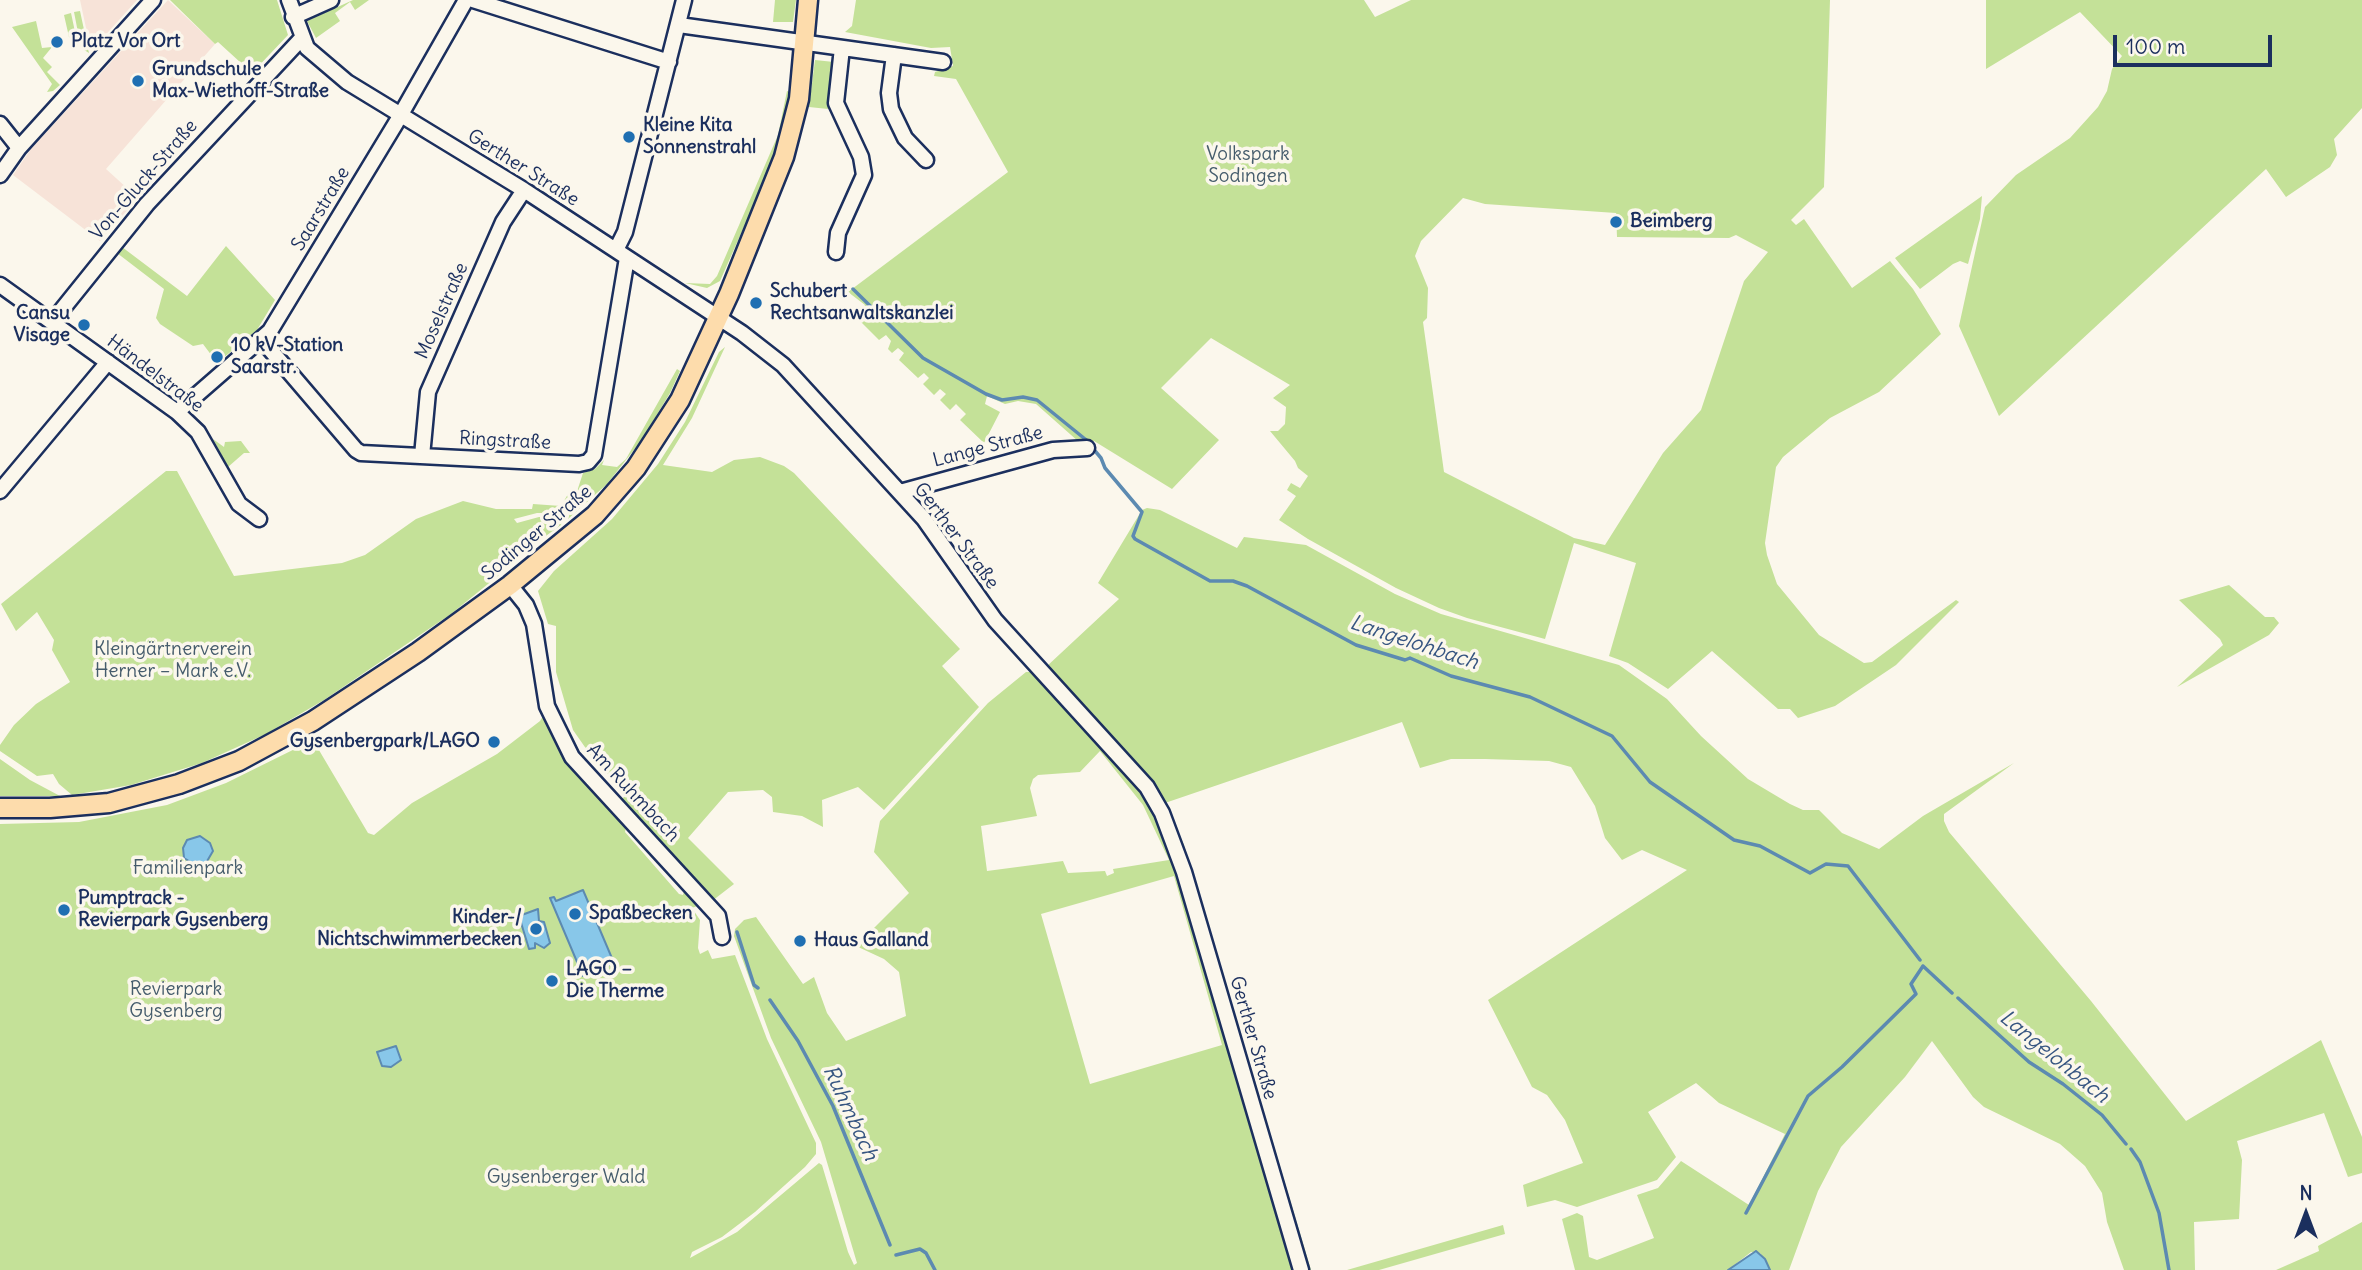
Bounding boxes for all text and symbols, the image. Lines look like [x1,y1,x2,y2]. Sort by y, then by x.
scale bar [2117,21,2276,65]
place label: Platz Vor Ort [71,31,180,53]
text: 100 m [2126,33,2185,60]
marker: Platz Vor Ort [49,34,65,50]
place label: Grundschule Max-Wiethoff-Straße [152,59,329,103]
marker: Grundschule Max-Wiethoff-Straße [130,73,146,89]
street label: Von-Gluck-Straße [86,115,202,245]
place label: Kleine Kita Sonnenstrahl [643,115,756,159]
street label: Gerther Straße [463,125,583,211]
marker: Kleine Kita Sonnenstrahl [621,129,637,145]
park label: Volkspark Sodingen [1206,144,1290,188]
street label: Saarstraße [287,163,355,255]
place label: Beimberg [1630,211,1712,233]
marker: Beimberg [1608,214,1624,230]
street label: Moselstraße [411,259,473,363]
place label: Schubert Rechtsanwaltskanzlei [770,281,953,325]
marker: Schubert Rechtsanwaltskanzlei [748,295,764,311]
place label: Cansu Visage [14,303,70,347]
marker: Cansu Visage [76,317,92,333]
street label: Händelstraße [102,330,208,418]
place label: 10 kV-Station Saarstr. [231,335,343,379]
marker: 10 kV-Station Saarstr. [209,349,225,365]
street label: Lange Straße [930,421,1046,473]
street label: Ringstraße [458,427,552,455]
street label: Gerther Straße [909,478,1003,594]
street label: Sodinger Straße [477,480,597,586]
water label: Langelohbach [1347,610,1481,676]
park label: Kleingärtnerverein Herner – Mark e.V. [94,639,252,683]
place label: Gysenbergpark/LAGO [290,731,480,753]
marker: Gysenbergpark/LAGO [486,734,502,750]
street label: Am Ruhmbach [582,739,684,847]
park label: Familienpark [133,858,243,880]
place label: Pumptrack - Revierpark Gysenberg [78,888,268,932]
marker: Pumptrack - Revierpark Gysenberg [56,902,72,918]
place label: Spaßbecken [589,903,693,925]
marker: Spaßbecken [567,906,583,922]
place label: Kinder-/ Nichtschwimmerbecken [317,907,522,951]
marker: Kinder-/ Nichtschwimmerbecken [528,921,544,937]
place label: Haus Galland [814,930,929,952]
marker: Haus Galland [792,933,808,949]
place label: LAGO – Die Therme [566,959,664,1003]
marker: LAGO – Die Therme [544,973,560,989]
street label: Gerther Straße [1225,974,1281,1102]
park label: Revierpark Gysenberg [129,979,223,1023]
water label: Langelohbach [1994,1005,2114,1109]
water label: Ruhmbach [817,1061,883,1165]
park label: Gysenberger Wald [487,1167,645,1189]
north arrow [2271,1179,2341,1249]
text: N [2299,1181,2313,1205]

